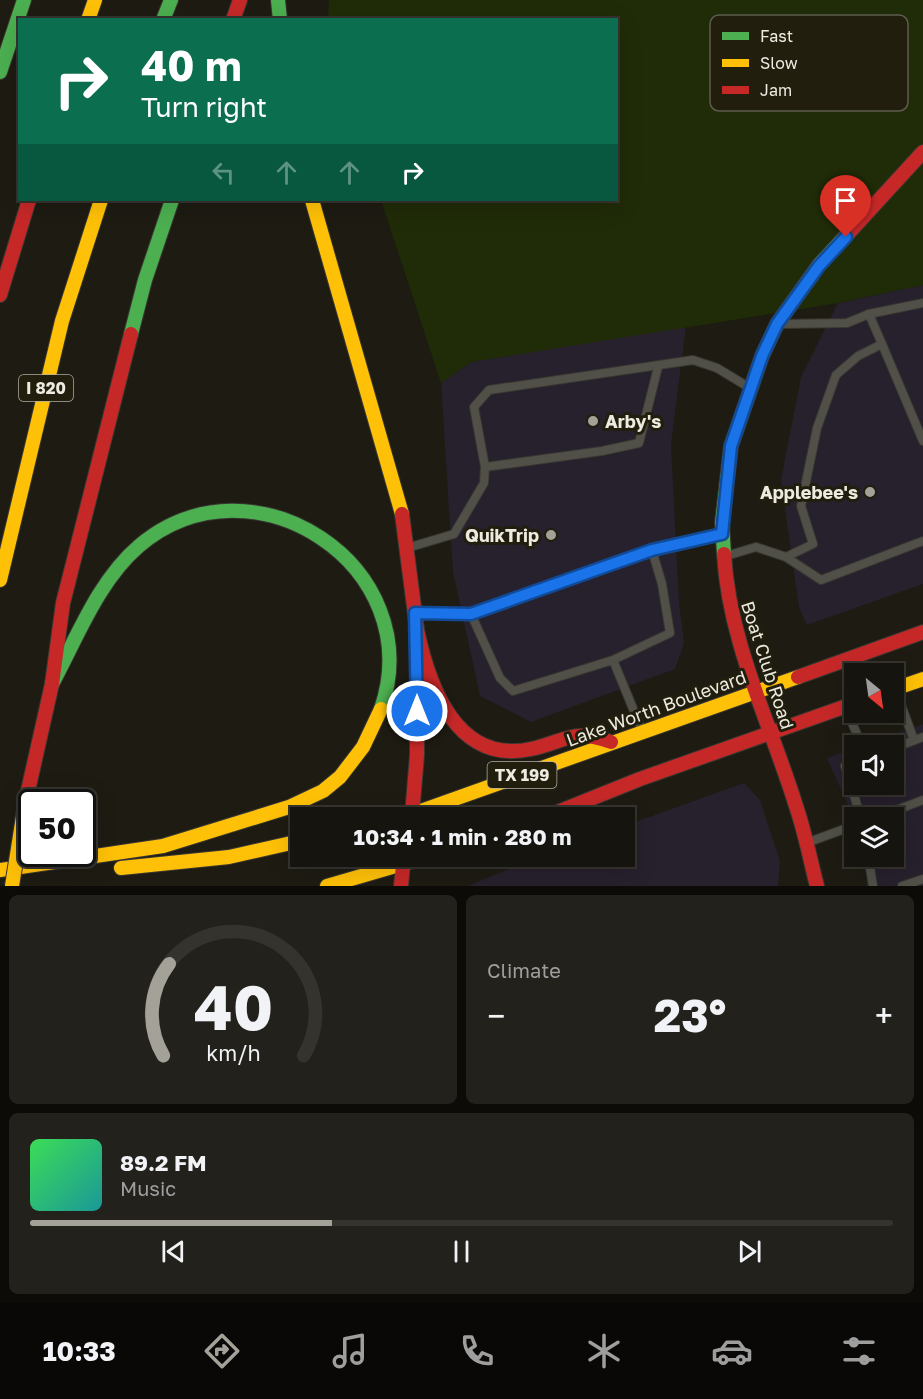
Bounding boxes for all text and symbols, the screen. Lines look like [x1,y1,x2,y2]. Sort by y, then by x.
legend [710,15,908,111]
text: Fast [760,26,793,46]
text: 40 m [141,40,242,90]
icon: right [42,42,120,120]
text: Slow [760,53,798,73]
text: Jam [760,80,792,100]
text: Turn right [141,91,267,123]
icon: left [207,156,240,189]
icon: ahead [270,156,303,189]
icon: ahead [333,156,366,189]
icon: right [396,156,429,189]
pin [820,175,871,237]
icon: arrive [829,184,862,217]
road number: I 820 [19,375,73,401]
place label: Arby's [605,410,661,432]
marker: Arby's [586,414,600,428]
place label: Applebee's [760,481,858,503]
marker: Applebee's [863,485,877,499]
place label: QuikTrip [465,524,539,546]
marker: QuikTrip [544,528,558,542]
street label: Boat Club Road [737,598,799,732]
north arrow [844,663,904,723]
map controls [844,663,904,867]
street label: Lake Worth Boulevard [563,665,749,751]
position arrow [385,679,449,743]
button: sound [844,735,904,795]
road number: TX 199 [488,762,556,788]
speed limit sign: 50 [18,789,96,867]
button: layers [844,807,904,867]
text: 10:34 · 1 min · 280 m [354,823,571,850]
text: Climate [487,958,561,982]
text: 40 [193,969,273,1044]
text: 23° [654,988,726,1042]
text: − [487,996,505,1035]
text: + [875,996,893,1035]
text: km/h [206,1041,260,1067]
text: 89.2 FM [120,1149,207,1176]
text: Music [120,1176,176,1200]
icon: previous [157,1235,190,1268]
icon: pause [445,1235,478,1268]
icon: next [733,1235,766,1268]
icon: directions [201,1330,243,1372]
icon: music [329,1330,371,1372]
icon: phone [456,1330,498,1372]
icon: climate [583,1330,625,1372]
icon: car [711,1330,753,1372]
icon: filters [838,1330,880,1372]
text: 10:33 [43,1335,116,1367]

